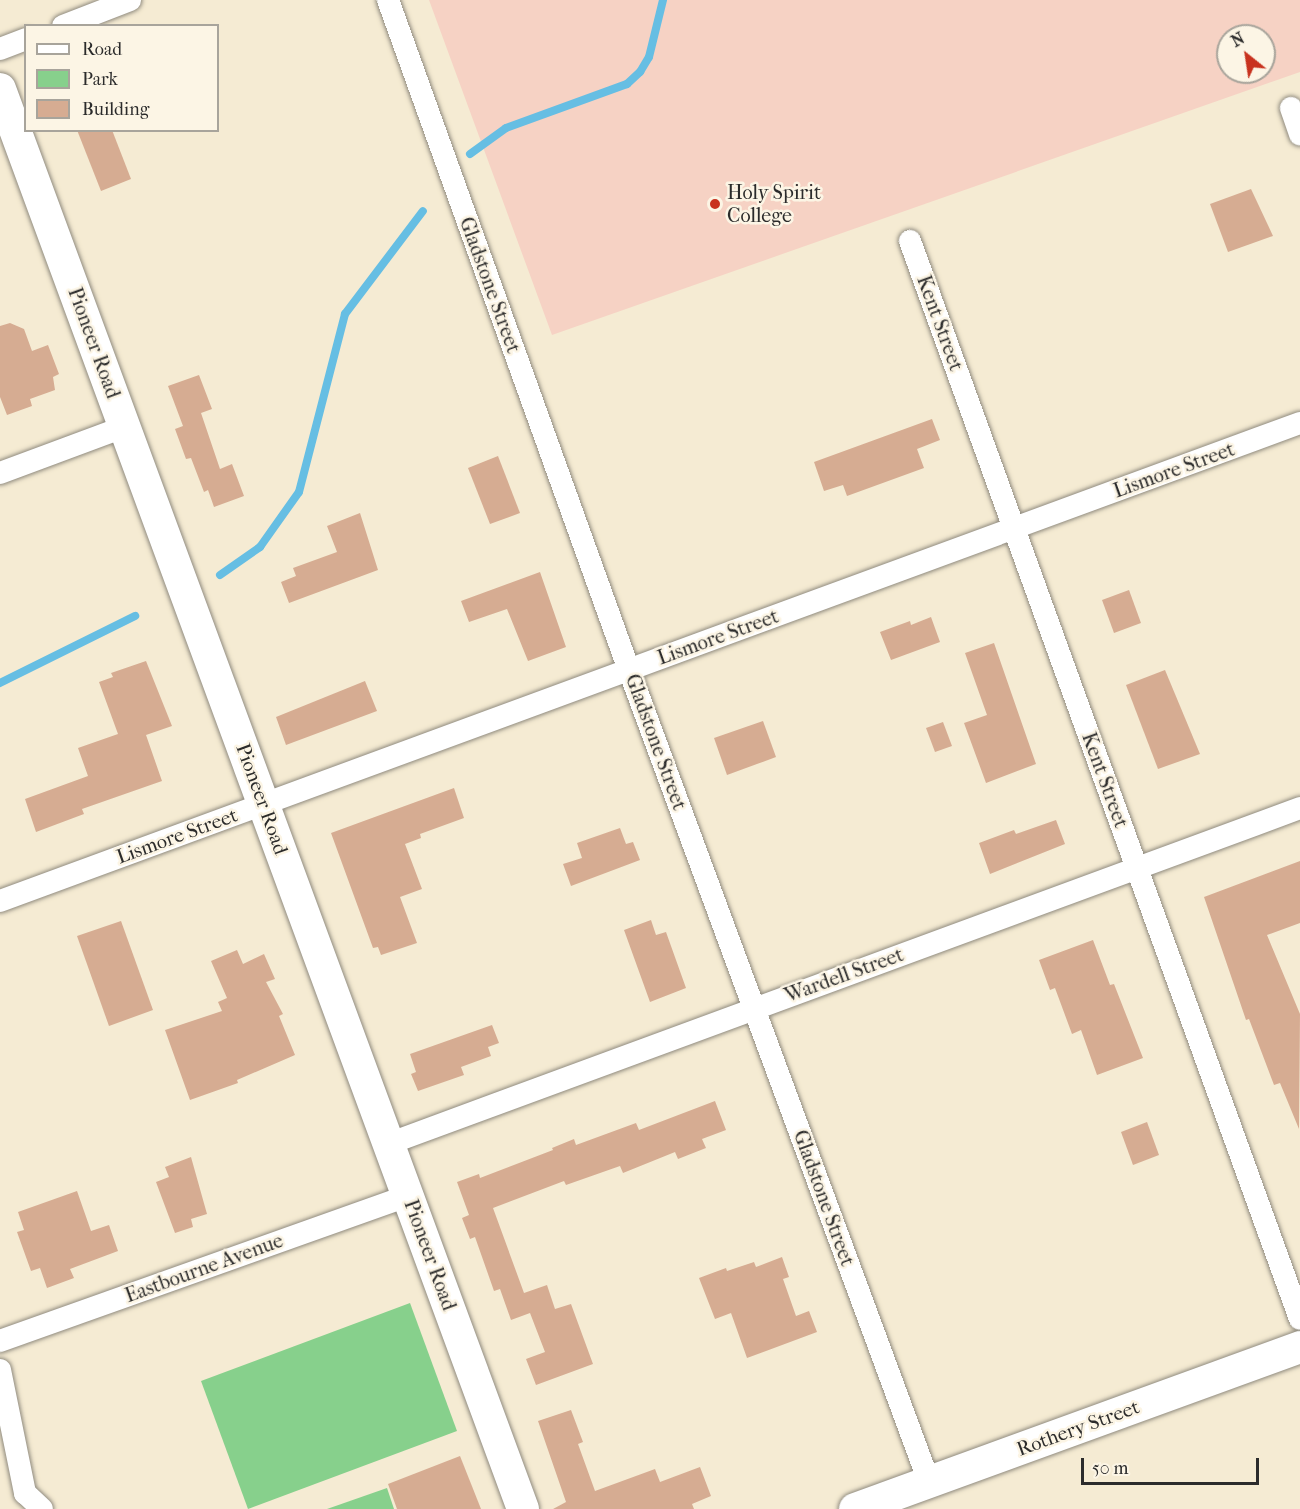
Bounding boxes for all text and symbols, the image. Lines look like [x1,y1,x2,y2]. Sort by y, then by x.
legend [24,24,219,132]
north arrow [1216,24,1276,84]
text: N [1228,28,1248,51]
text: Road [82,39,122,60]
text: Park [82,69,118,90]
text: Building [82,99,149,120]
place label: Holy Spirit College [727,180,821,227]
marker: Holy Spirit College [708,197,722,211]
street label: Gladstone Street [454,214,526,356]
street label: Kent Street [912,272,968,374]
street label: Pioneer Road [63,284,125,402]
street label: Lismore Street [1110,437,1238,503]
street label: Lismore Street [654,604,782,670]
street label: Gladstone Street [620,671,692,813]
street label: Kent Street [1077,729,1133,831]
street label: Pioneer Road [231,740,293,858]
street label: Lismore Street [113,803,241,869]
street label: Wardell Street [781,942,907,1008]
street label: Gladstone Street [788,1127,860,1269]
street label: Pioneer Road [399,1196,461,1314]
street label: Eastbourne Avenue [122,1228,286,1308]
street label: Rothery Street [1013,1395,1143,1461]
scale bar [1084,1446,1262,1484]
text: 50 m [1092,1458,1128,1479]

